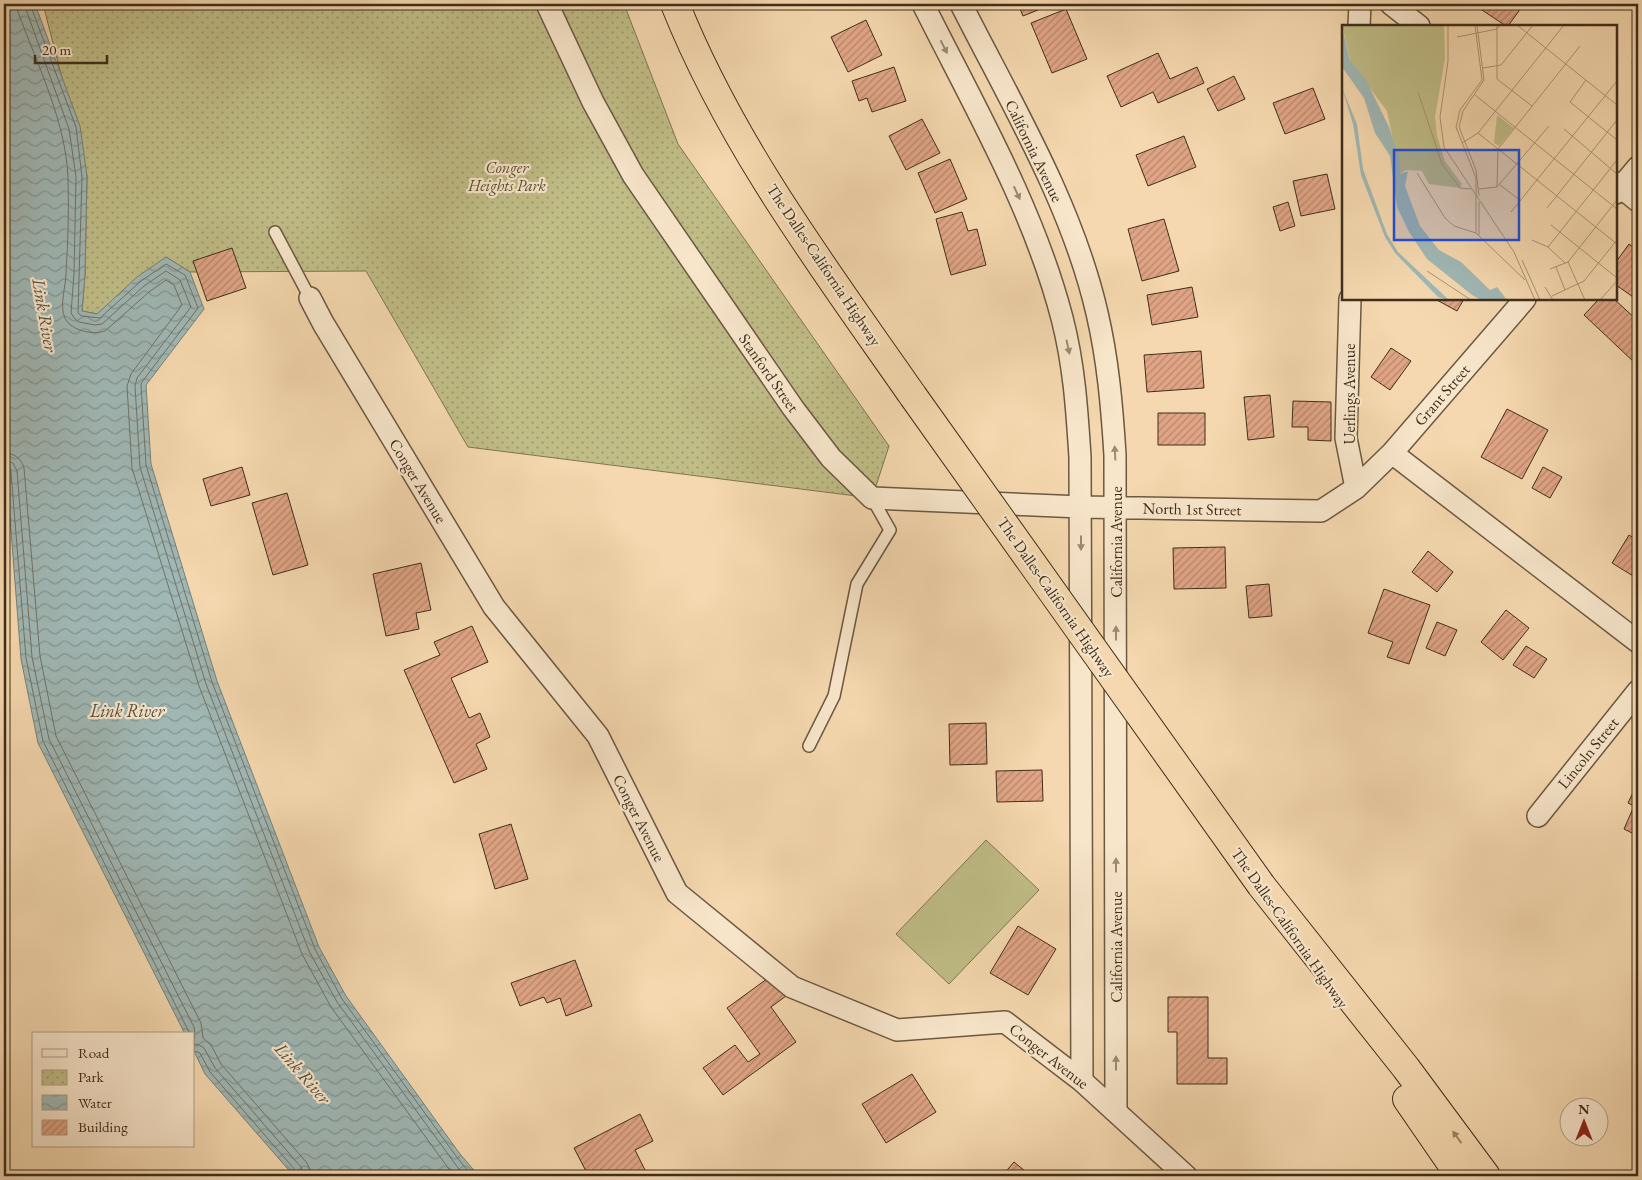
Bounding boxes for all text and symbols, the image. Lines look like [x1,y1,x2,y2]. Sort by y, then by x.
inset map [1342,25,1617,300]
scale bar [35,32,108,64]
text: 20 m [42,40,71,59]
one-way arrow [941,40,949,54]
street label: California Avenue [1000,96,1068,206]
park label: Conger Heights Park [467,157,547,196]
street label: The Dalles-California Highway [762,180,887,351]
one-way arrow [1013,186,1021,200]
water label: Link River [27,275,63,355]
street label: Stanford Street [734,329,804,417]
one-way arrow [1064,339,1072,354]
street label: Uerlings Avenue [1339,344,1360,444]
street label: Grant Street [1409,360,1475,430]
street label: Conger Avenue [384,435,452,527]
one-way arrow [1110,445,1118,461]
street label: California Avenue [1106,486,1127,598]
street label: North 1st Street [1143,498,1241,520]
street label: The Dalles-California Highway [993,513,1120,682]
one-way arrow [1077,535,1085,551]
one-way arrow [1112,625,1120,641]
water label: Link River [89,699,165,722]
street label: Lincoln Street [1553,713,1623,793]
street label: Conger Avenue [608,771,670,865]
street label: The Dalles-California Highway [1227,844,1354,1013]
one-way arrow [1112,857,1120,873]
street label: California Avenue [1106,891,1127,1003]
street label: Conger Avenue [1005,1018,1093,1094]
legend [32,1032,195,1148]
water label: Link River [269,1037,337,1110]
text: Road [78,1043,110,1062]
one-way arrow [1112,1055,1120,1071]
text: Park [78,1067,105,1086]
text: Water [78,1093,112,1112]
north arrow [1560,1098,1610,1148]
text: N [1578,1100,1590,1118]
text: Building [78,1117,128,1136]
one-way arrow [1452,1131,1463,1144]

